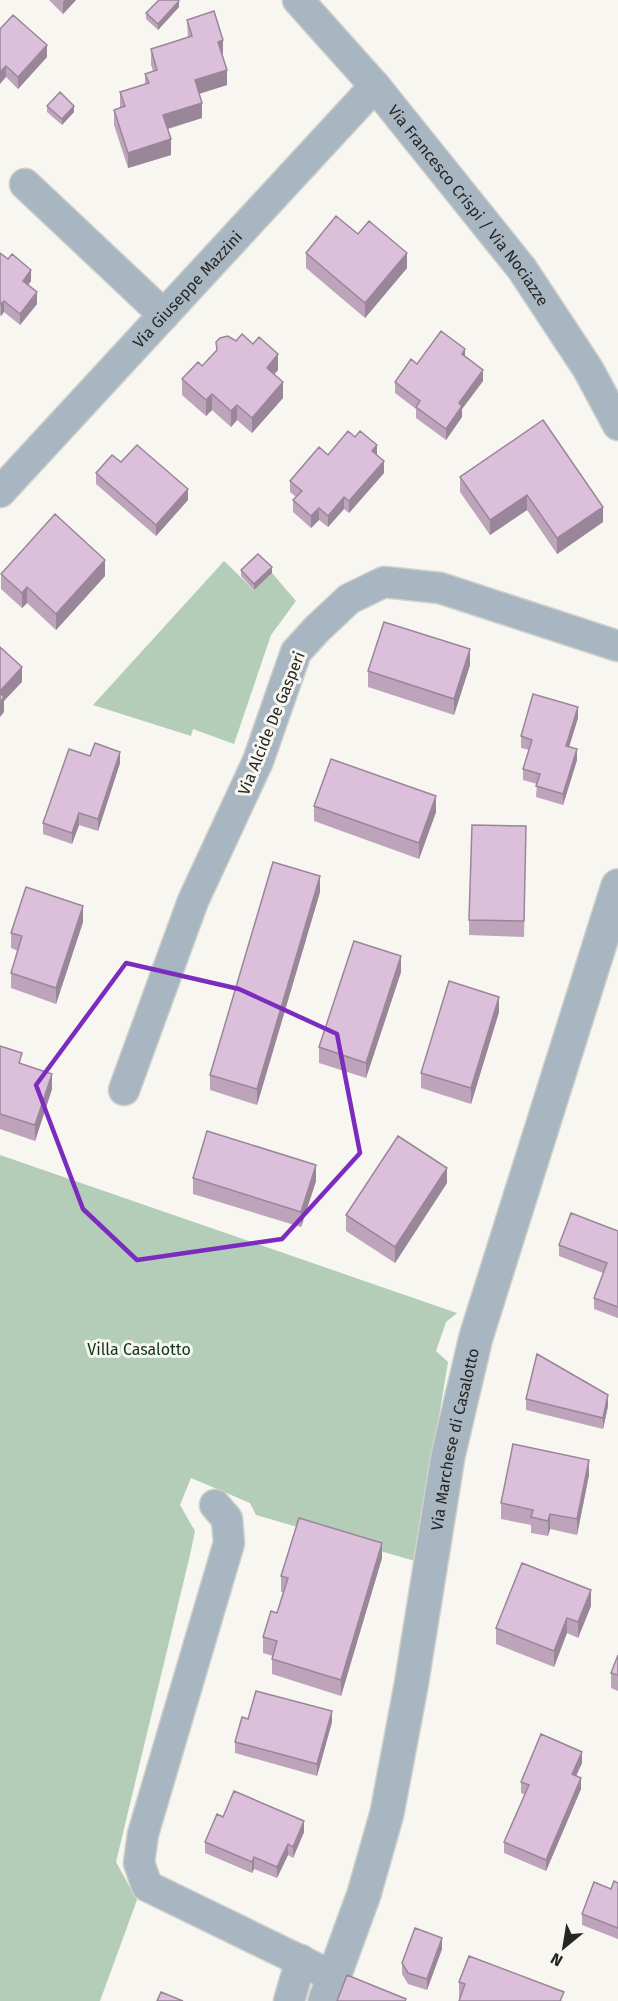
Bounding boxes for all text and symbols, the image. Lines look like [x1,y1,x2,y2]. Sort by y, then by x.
street label: Via Francesco Crispi / Via Nociazze [384,101,553,309]
street label: Via Giuseppe Mazzini [129,227,246,352]
street label: Via Alcide De Gasperi [234,649,309,798]
park label: Villa Casalotto [87,1340,191,1359]
street label: Via Marchese di Casalotto [427,1346,483,1532]
north arrow [534,1917,594,1977]
text: N [547,1949,566,1970]

